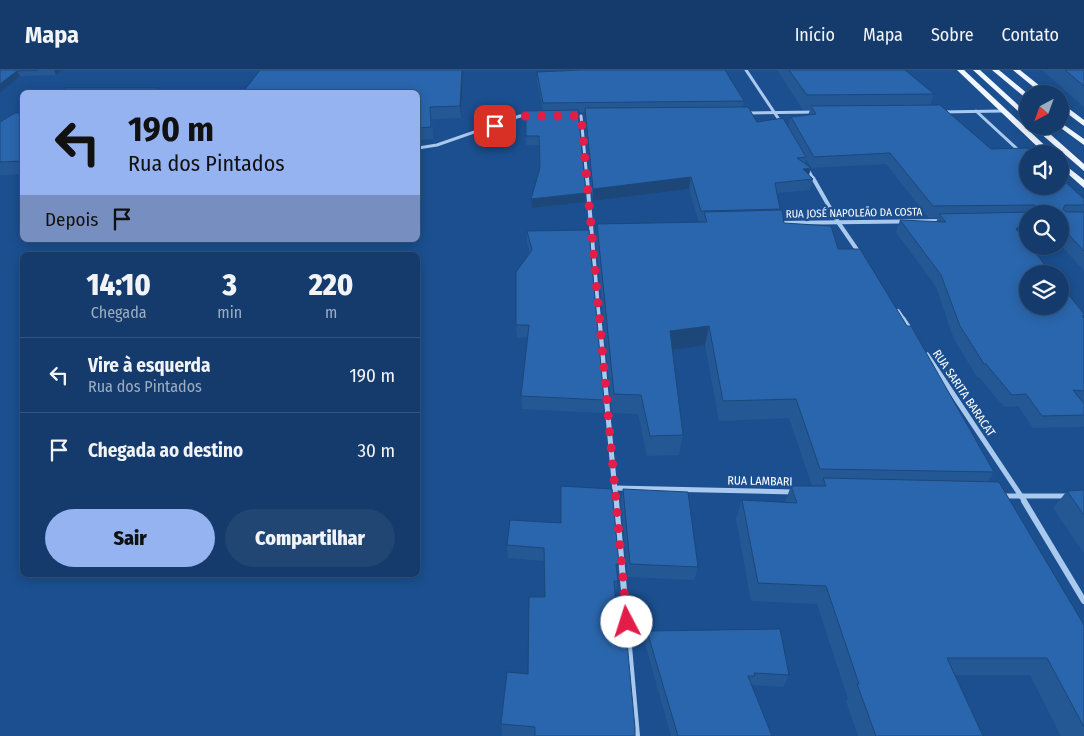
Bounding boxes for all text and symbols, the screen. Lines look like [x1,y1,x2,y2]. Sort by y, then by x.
text: Mapa [25,21,79,49]
text: Início [795,24,835,46]
text: Mapa [863,24,903,46]
text: Sobre [931,24,974,46]
text: Contato [1002,24,1059,46]
north arrow [1019,85,1069,135]
map controls [1019,85,1069,315]
pin [474,105,516,147]
text: 190 m [128,108,214,150]
icon: left [45,110,110,175]
icon: arrive [481,112,509,140]
button: sound [1019,145,1069,195]
text: Rua dos Pintados [128,150,285,177]
street label: RUA JOSÉ NAPOLEÃO DA COSTA [786,204,923,221]
icon: arrive [108,205,136,233]
button: search [1019,205,1069,255]
text: Depois [45,208,98,231]
button: layers [1019,265,1069,315]
text: 14:10 [87,267,151,303]
text: 3 [223,267,237,303]
text: 220 [309,267,353,303]
text: Chegada [91,303,147,322]
text: min [217,303,242,322]
text: m [325,303,337,322]
street label: RUA SARITA BARACAT [930,347,998,439]
text: Vire à esquerda [88,354,210,377]
icon: left [45,361,73,389]
text: 190 m [349,364,395,387]
text: Rua dos Pintados [88,377,202,396]
icon: arrive [45,436,73,464]
text: Chegada ao destino [88,439,243,462]
text: 30 m [357,439,395,462]
street label: RUA LAMBARI [727,473,793,489]
button: Sair [45,509,215,567]
button: Compartilhar [225,509,395,567]
position arrow [600,595,652,647]

